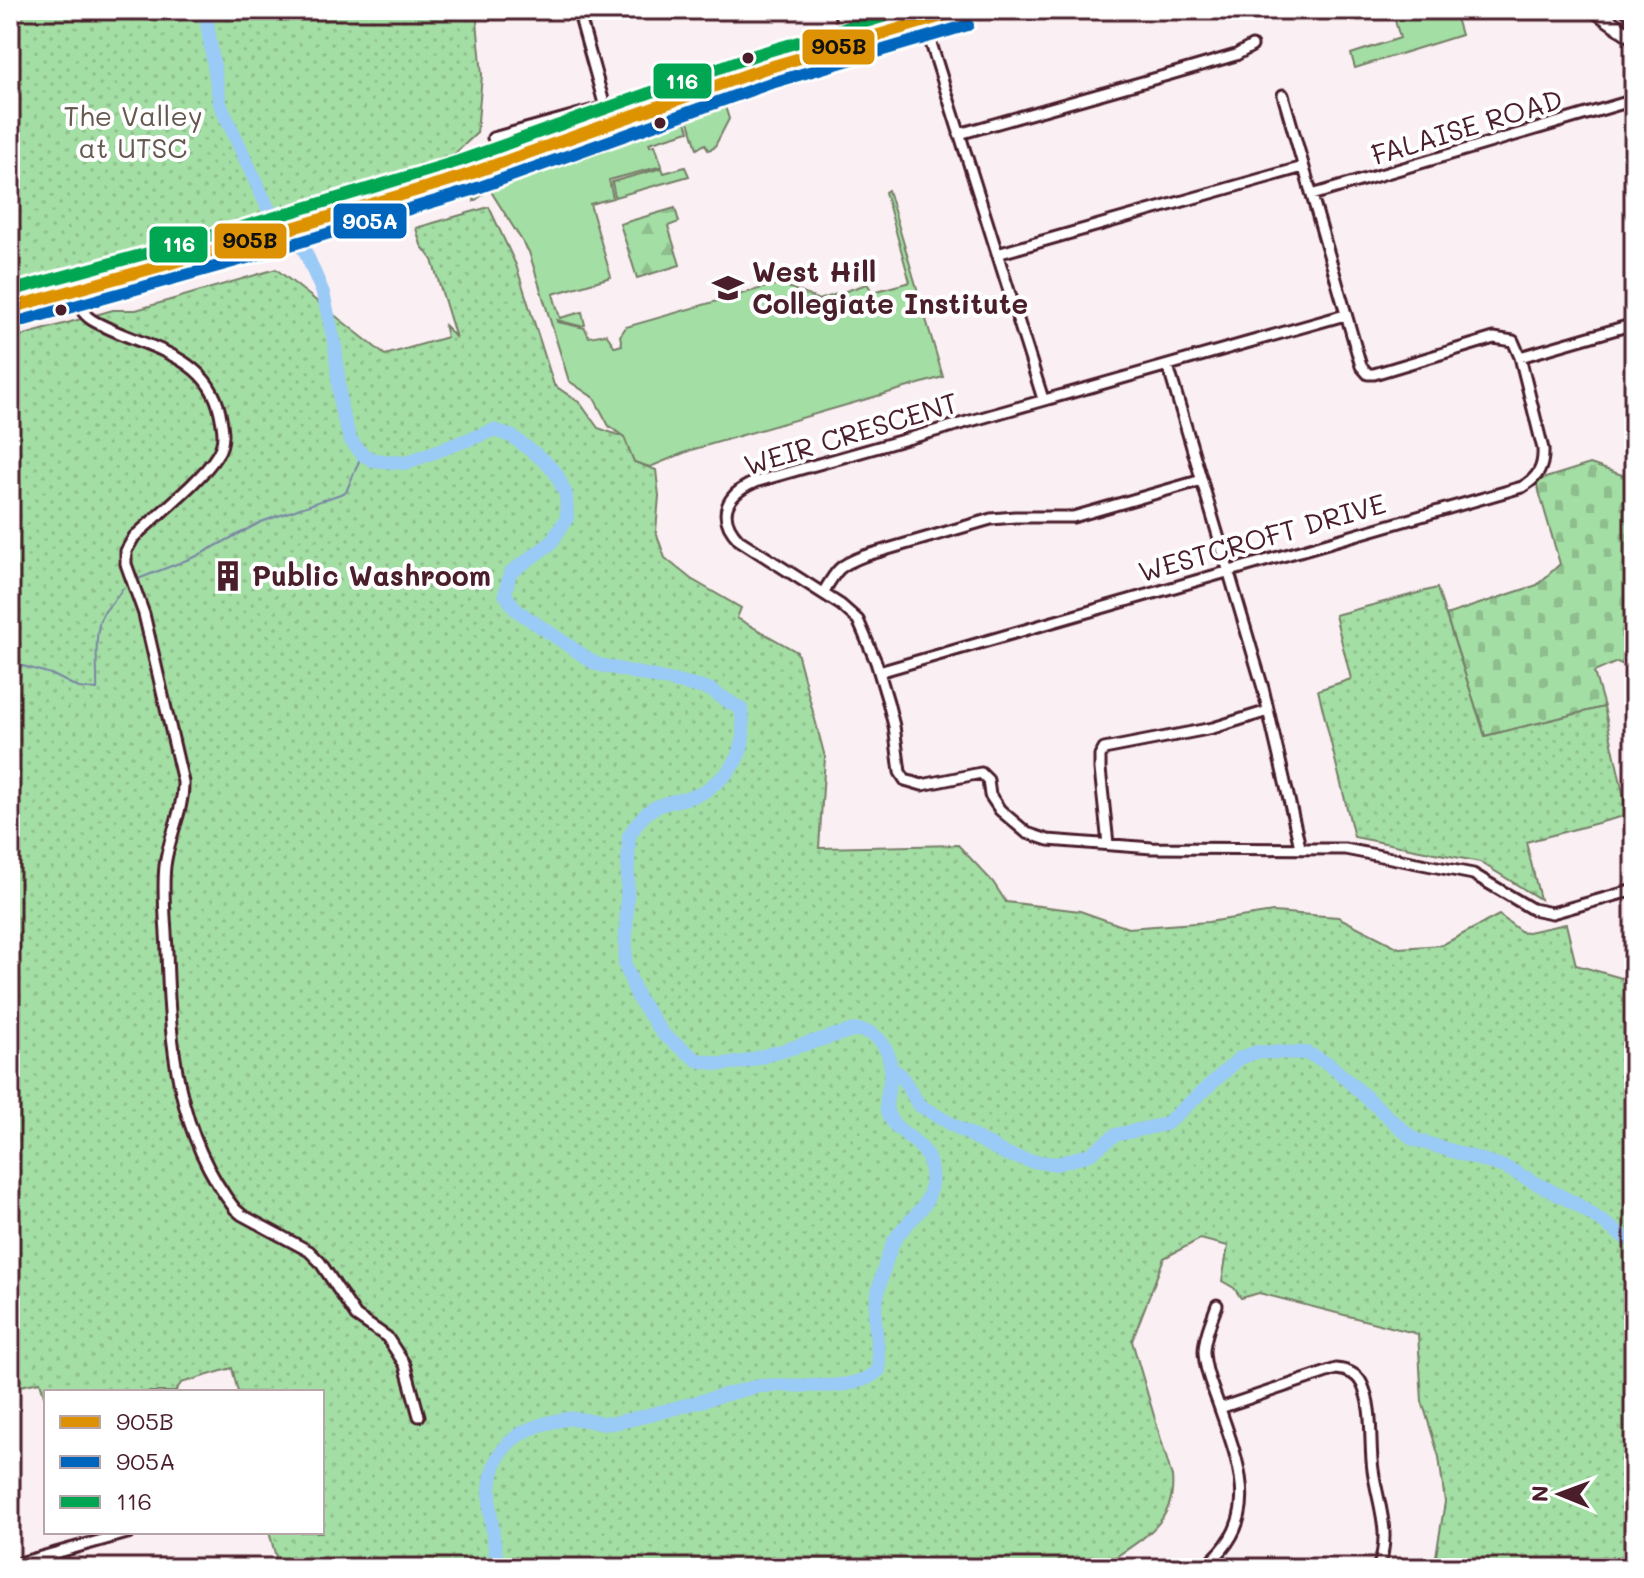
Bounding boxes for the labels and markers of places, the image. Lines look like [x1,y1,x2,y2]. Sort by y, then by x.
unlabelled marker [740,50,756,66]
unlabelled marker [652,115,668,131]
place label: West Hill Collegiate Institute [752,253,1028,321]
school or university icon: West Hill Collegiate Institute [711,271,745,305]
unlabelled marker [53,302,69,318]
place label: Public Washroom [252,557,491,593]
building icon: Public Washroom [211,559,245,593]

